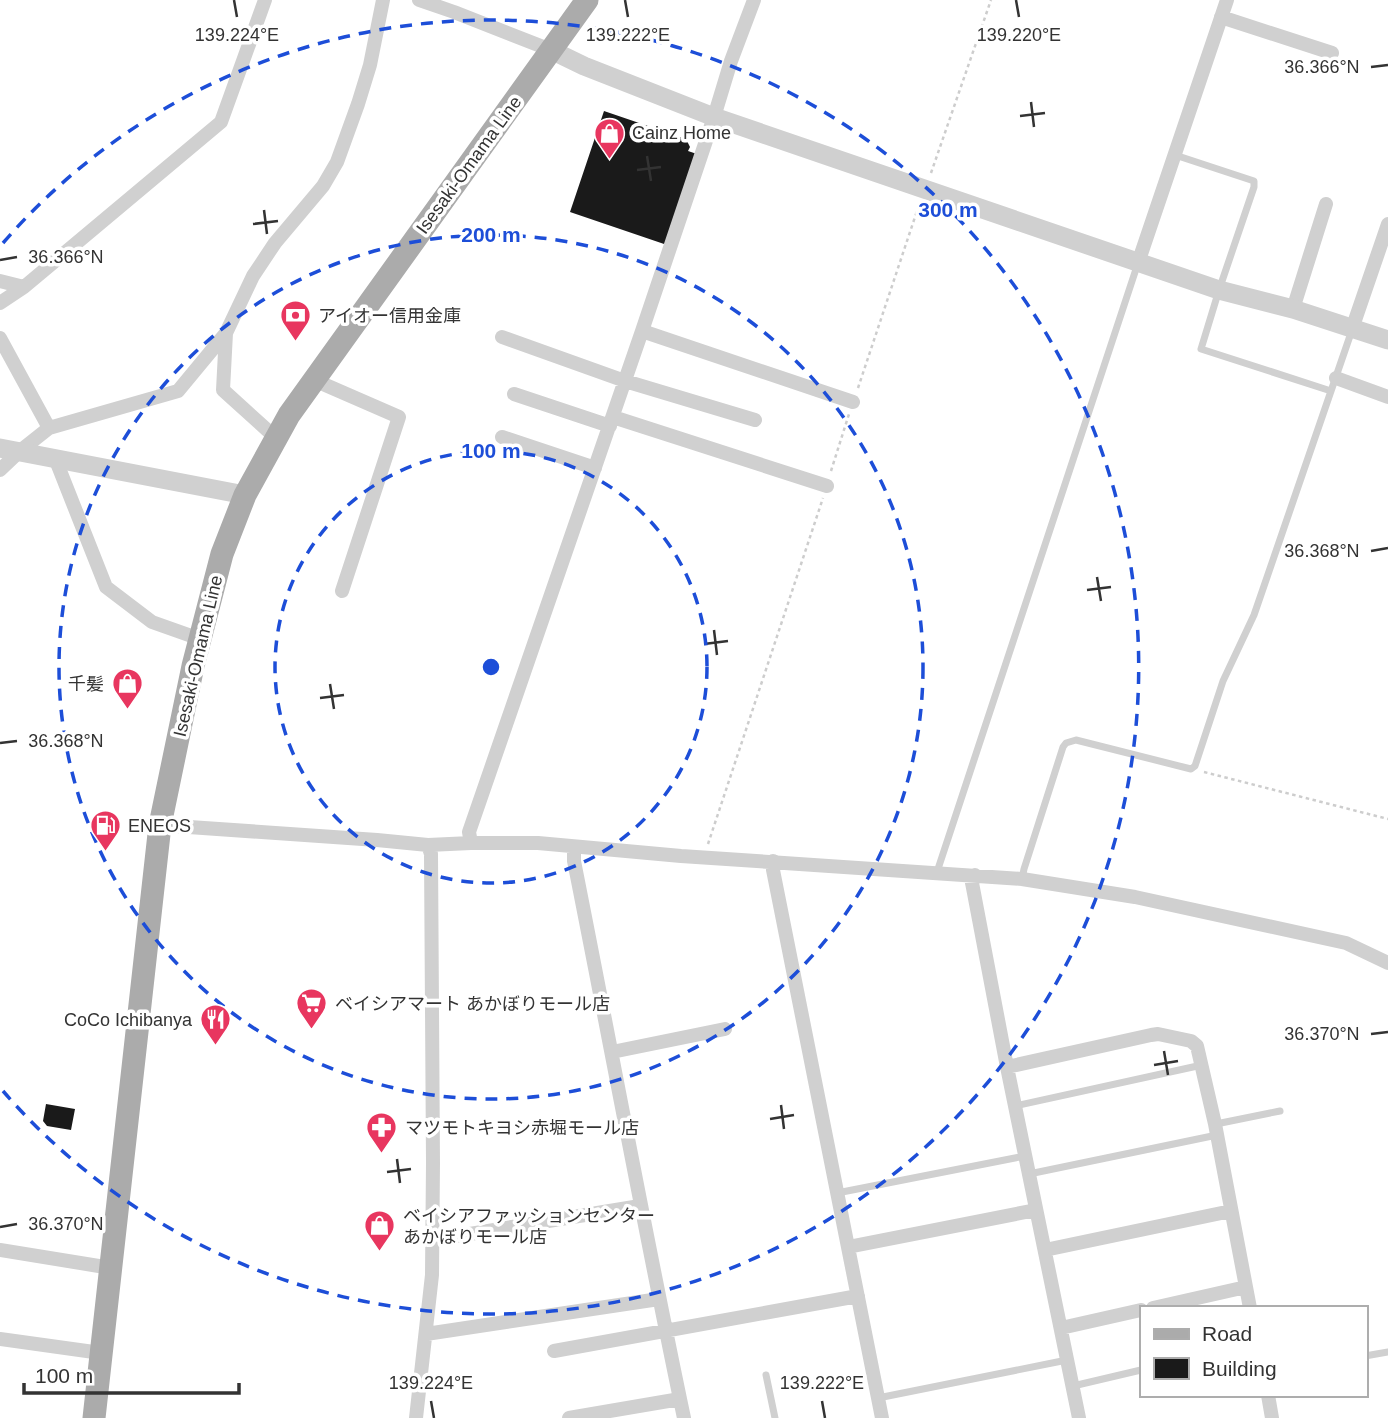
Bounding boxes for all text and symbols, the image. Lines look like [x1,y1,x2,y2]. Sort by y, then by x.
text: 139.224°E [195,25,279,45]
text: 139.222°E [586,25,670,45]
text: 139.220°E [977,25,1061,45]
text: 36.366°N [1284,57,1360,77]
street label: Isesaki-Omama Line [412,92,526,238]
shop icon: Cainz Home [592,116,626,160]
place label: Cainz Home [632,123,731,143]
text: 300 m [918,198,978,221]
text: 200 m [461,223,521,246]
text: 36.366°N [28,247,104,267]
bank icon: アイオー信用金庫 [278,299,312,343]
place label: アイオー信用金庫 [318,306,461,326]
text: 100 m [461,439,521,462]
text: 36.368°N [1284,541,1360,561]
street label: Isesaki-Omama Line [170,573,226,739]
centre of rings [479,655,503,679]
shop icon: 千髪 [110,667,144,711]
place label: 千髪 [68,674,104,694]
text: 36.368°N [28,731,104,751]
fuel station icon: ENEOS [88,809,122,853]
place label: ENEOS [128,816,191,836]
supermarket icon: ベイシアマート あかぼりモール店 [295,987,329,1031]
place label: ベイシアマート あかぼりモール店 [335,994,610,1014]
restaurant icon: CoCo Ichibanya [198,1003,232,1047]
place label: CoCo Ichibanya [64,1010,193,1030]
text: 36.370°N [1284,1024,1360,1044]
pharmacy icon: マツモトキヨシ赤堀モール店 [365,1111,399,1155]
place label: マツモトキヨシ赤堀モール店 [405,1118,639,1138]
place label: ベイシアファッションセンター あかぼりモール店 [403,1206,655,1247]
shop icon: ベイシアファッションセンター あかぼりモール店 [363,1209,397,1253]
text: 36.370°N [28,1214,104,1234]
legend [1140,1306,1367,1397]
text: Road [1202,1322,1252,1345]
scale bar [24,1352,240,1396]
text: Building [1202,1357,1277,1380]
text: 100 m [35,1364,93,1387]
text: 139.224°E [389,1373,473,1393]
text: 139.222°E [780,1373,864,1393]

